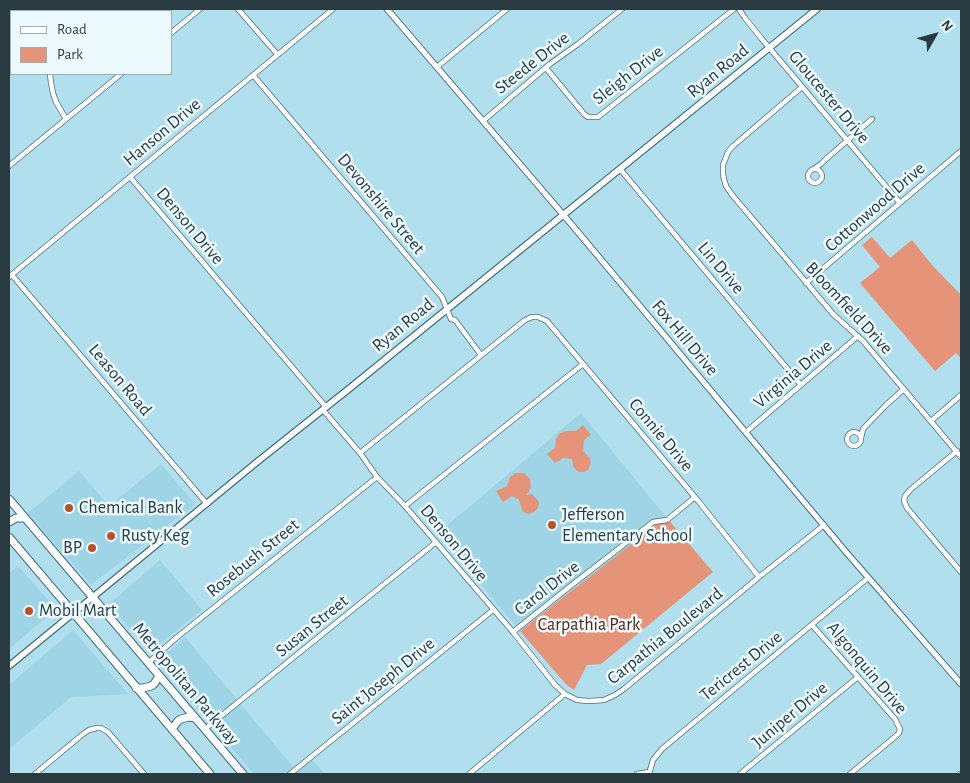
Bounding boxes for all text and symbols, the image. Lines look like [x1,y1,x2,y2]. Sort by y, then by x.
legend [10,10,172,75]
north arrow [910,10,960,60]
text: N [938,18,955,34]
text: Road [57,22,87,37]
street label: Steede Drive [490,27,574,99]
street label: Ryan Road [683,40,753,102]
street label: Sleigh Drive [588,41,668,109]
street label: Gloucester Drive [784,46,874,148]
text: Park [57,47,83,62]
street label: Hanson Drive [119,93,205,171]
street label: Devonshire Street [333,149,429,259]
street label: Cottonwood Drive [820,158,930,256]
street label: Denson Drive [151,183,229,269]
street label: Lin Drive [693,237,749,299]
street label: Bloomfield Drive [801,257,897,359]
street label: Ryan Road [368,294,438,356]
street label: Fox Hill Drive [647,296,723,380]
street label: Virginia Drive [749,335,837,413]
street label: Leason Road [84,340,156,420]
street label: Connie Drive [624,394,698,476]
place label: Chemical Bank [79,497,183,519]
street label: Denson Drive [415,500,493,586]
marker: Chemical Bank [63,502,75,514]
place label: Jefferson Elementary School [562,504,692,546]
street label: Rosebush Street [202,514,304,602]
marker: Jefferson Elementary School [546,519,558,531]
place label: Rusty Keg [121,525,189,547]
marker: Rusty Keg [105,530,117,542]
place label: BP [63,537,82,559]
marker: BP [86,542,98,554]
street label: Carol Drive [510,556,584,620]
street label: Carpathia Boulevard [603,583,727,689]
street label: Susan Street [271,590,353,662]
place label: Mobil Mart [39,600,116,622]
marker: Mobil Mart [23,605,35,617]
park label: Carpathia Park [538,614,640,636]
street label: Algonquin Drive [822,617,912,719]
street label: Metropolitan Parkway [128,618,244,750]
street label: Tericrest Drive [695,626,787,706]
street label: Saint Joseph Drive [327,633,439,729]
street label: Juniper Drive [748,677,832,753]

